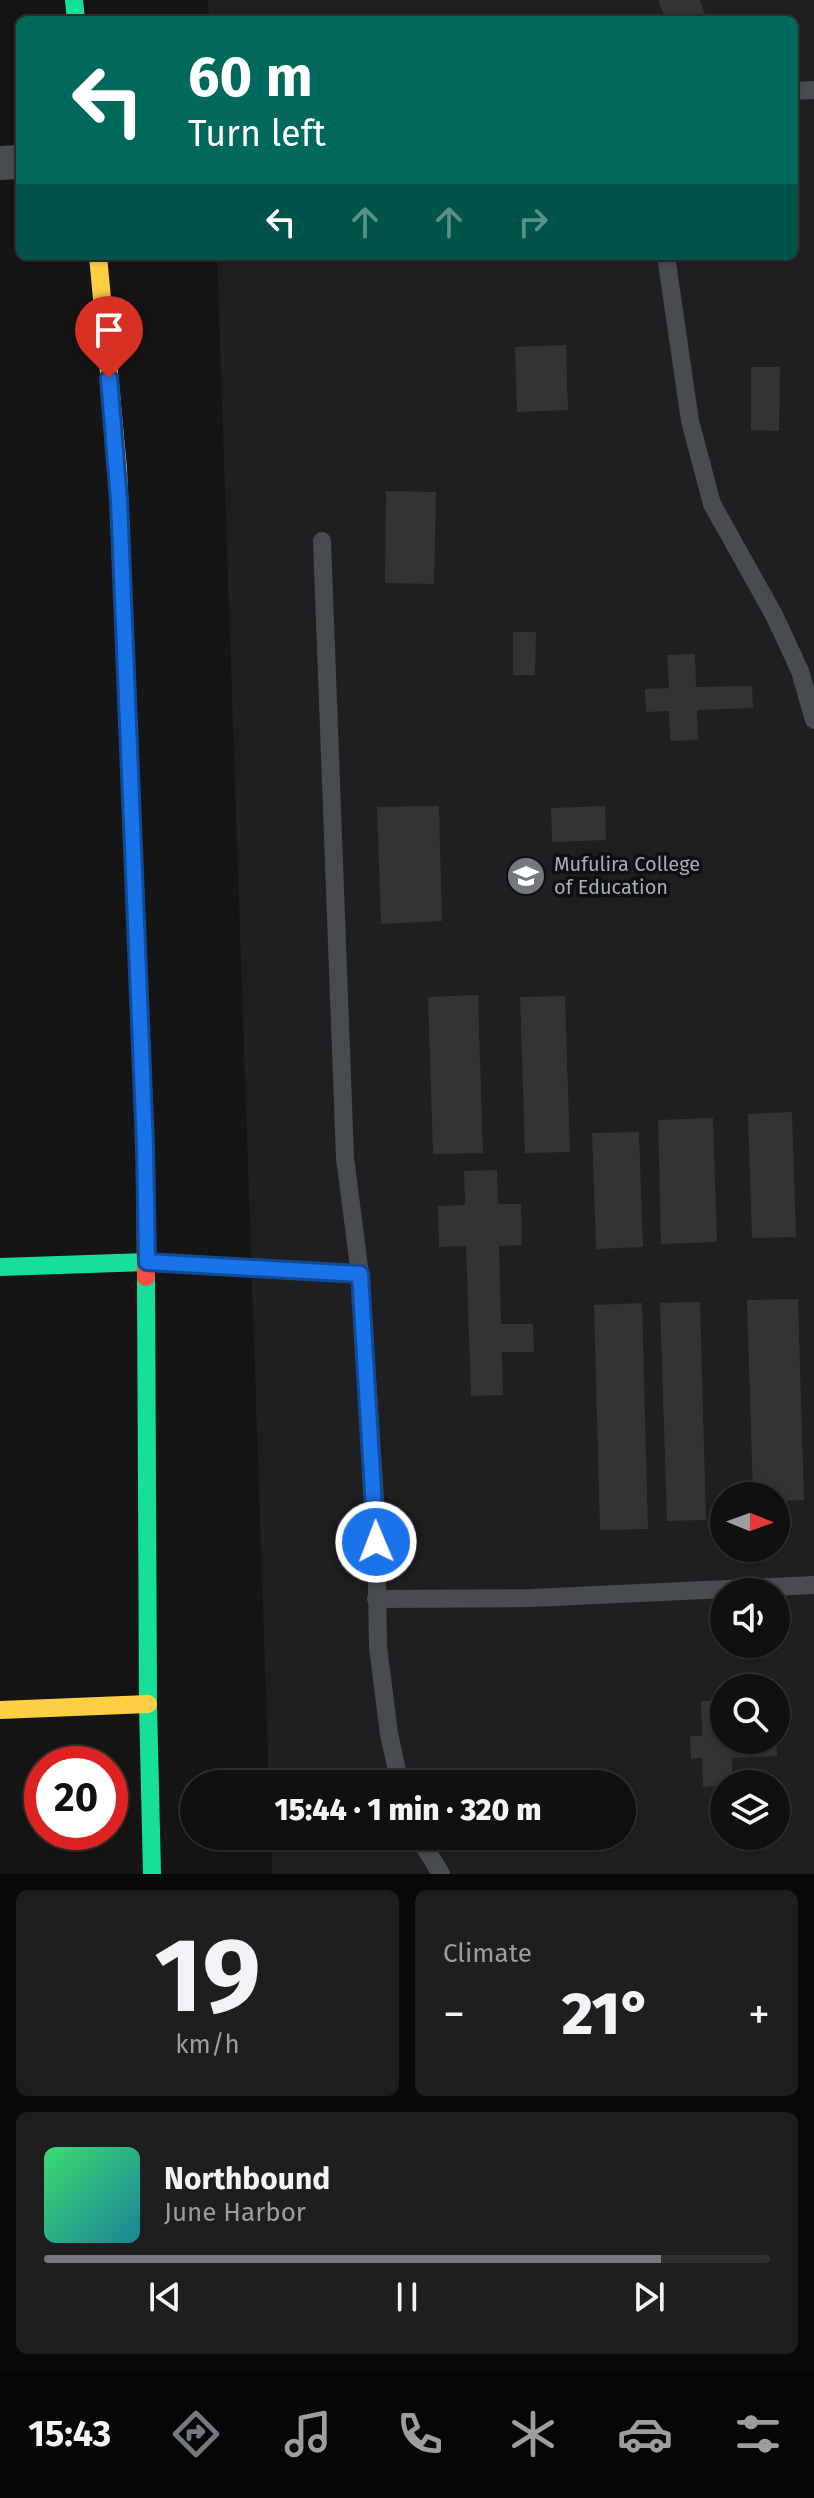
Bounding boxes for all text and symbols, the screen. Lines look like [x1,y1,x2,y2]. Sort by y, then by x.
text: 60 m [188,44,313,111]
icon: left [56,48,160,152]
text: Turn left [188,112,326,156]
icon: left [259,200,303,244]
icon: ahead [343,200,387,244]
icon: ahead [427,200,471,244]
icon: right [511,200,555,244]
pin [75,296,143,378]
icon: arrive [87,308,131,352]
place label: Mufulira College of Education [554,852,700,899]
school or university icon: Mufulira College of Education [505,855,547,897]
north arrow [710,1482,790,1562]
map controls [710,1482,790,1850]
position arrow [334,1500,418,1584]
button: sound [710,1578,790,1658]
button: search [710,1674,790,1754]
speed limit sign: 20 [24,1746,128,1850]
button: layers [710,1770,790,1850]
text: 15:44 · 1 min · 320 m [275,1792,541,1828]
text: 19 [154,1914,261,2039]
text: Climate [443,1938,532,1969]
text: 21° [562,1978,651,2050]
text: − [443,1988,465,2041]
text: + [748,1988,770,2041]
text: km/h [175,2029,240,2060]
text: Northbound [164,2161,330,2197]
text: June Harbor [164,2197,306,2228]
icon: previous [143,2275,187,2319]
icon: pause [385,2275,429,2319]
icon: next [627,2275,671,2319]
icon: directions [168,2406,224,2462]
icon: music [280,2406,336,2462]
icon: phone [392,2406,448,2462]
icon: climate [505,2406,561,2462]
icon: car [617,2406,673,2462]
icon: filters [730,2406,786,2462]
text: 15:43 [28,2412,111,2456]

